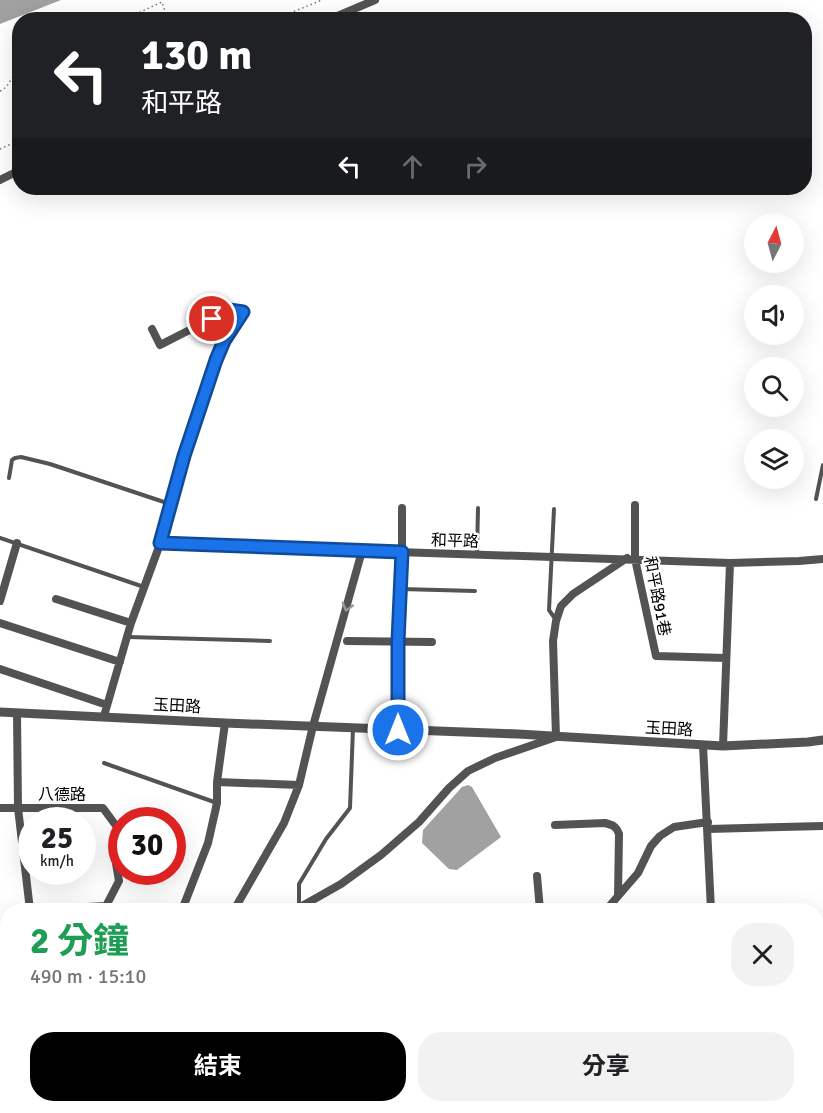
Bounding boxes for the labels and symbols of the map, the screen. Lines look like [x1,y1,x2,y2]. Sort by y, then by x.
north arrow [744,213,804,273]
pin [186,293,237,344]
street label: 和平路 [431,530,479,552]
street label: 和平路91巷 [639,554,675,638]
one-way arrow [341,602,354,612]
street label: 玉田路 [152,695,201,717]
position arrow [366,698,430,762]
street label: 玉田路 [644,718,693,740]
street label: 八德路 [38,785,86,805]
speed limit sign: 30 [108,807,186,885]

